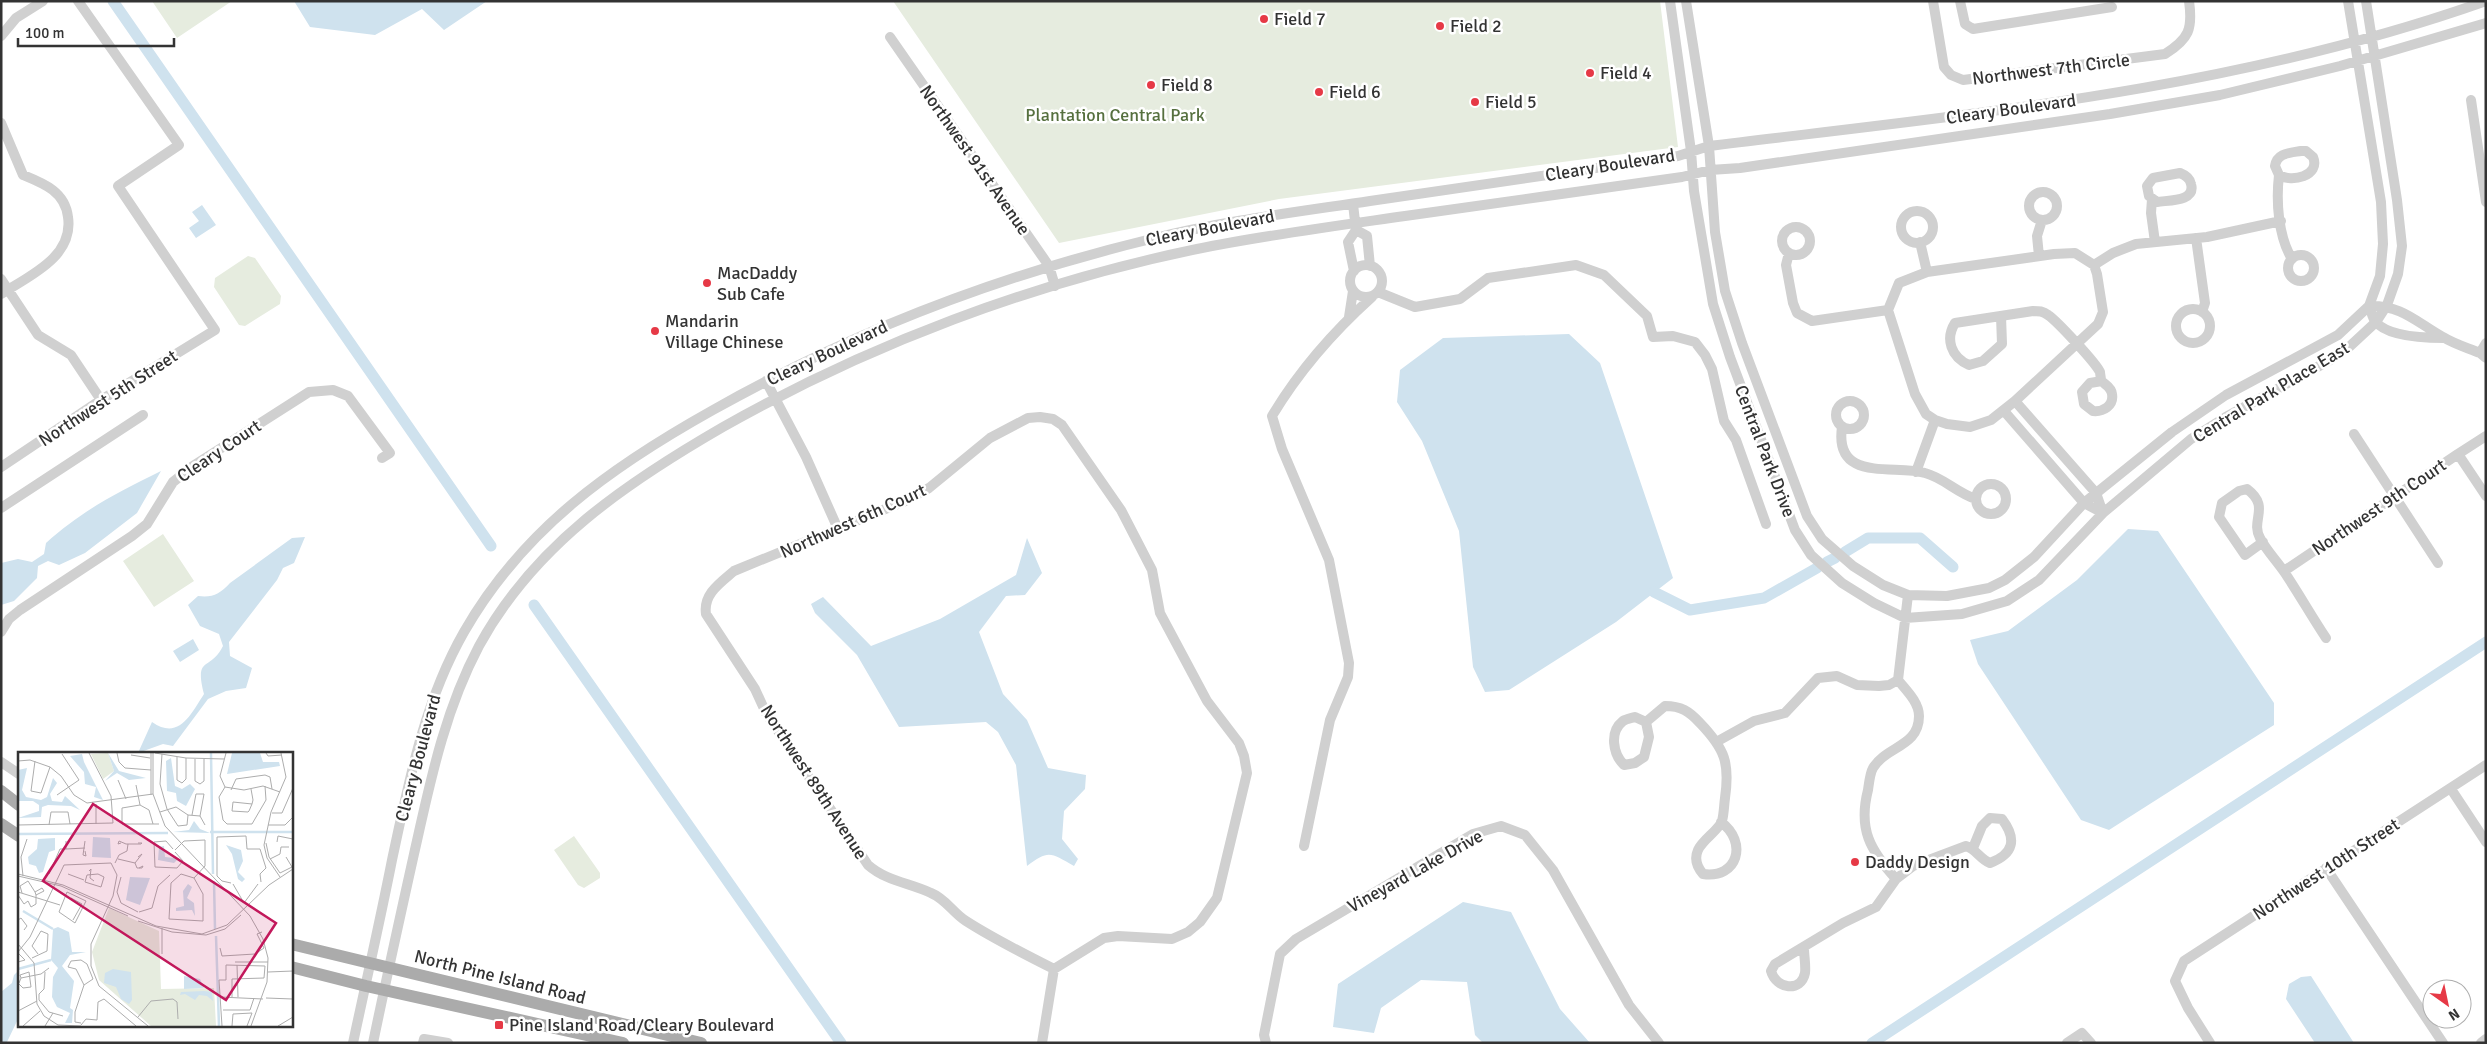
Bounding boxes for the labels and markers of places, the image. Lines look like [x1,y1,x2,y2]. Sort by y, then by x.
place label: Field 7 [1274,8,1326,30]
marker: Field 7 [1258,13,1270,25]
place label: Field 2 [1450,15,1502,37]
marker: Field 2 [1434,20,1446,32]
place label: Field 4 [1600,62,1652,84]
marker: Field 4 [1584,67,1596,79]
place label: Field 8 [1161,74,1213,96]
marker: Field 8 [1145,79,1157,91]
place label: Field 6 [1329,81,1381,103]
marker: Field 6 [1313,86,1325,98]
place label: Field 5 [1485,91,1537,113]
marker: Field 5 [1469,96,1481,108]
place label: MacDaddy Sub Cafe [717,262,798,305]
marker: MacDaddy Sub Cafe [701,277,713,289]
place label: Mandarin Village Chinese [665,310,783,353]
marker: Mandarin Village Chinese [649,325,661,337]
place label: Daddy Design [1865,851,1970,873]
marker: Daddy Design [1849,856,1861,868]
place label: Pine Island Road/Cleary Boulevard [509,1014,774,1036]
marker: Pine Island Road/Cleary Boulevard [493,1019,505,1031]

